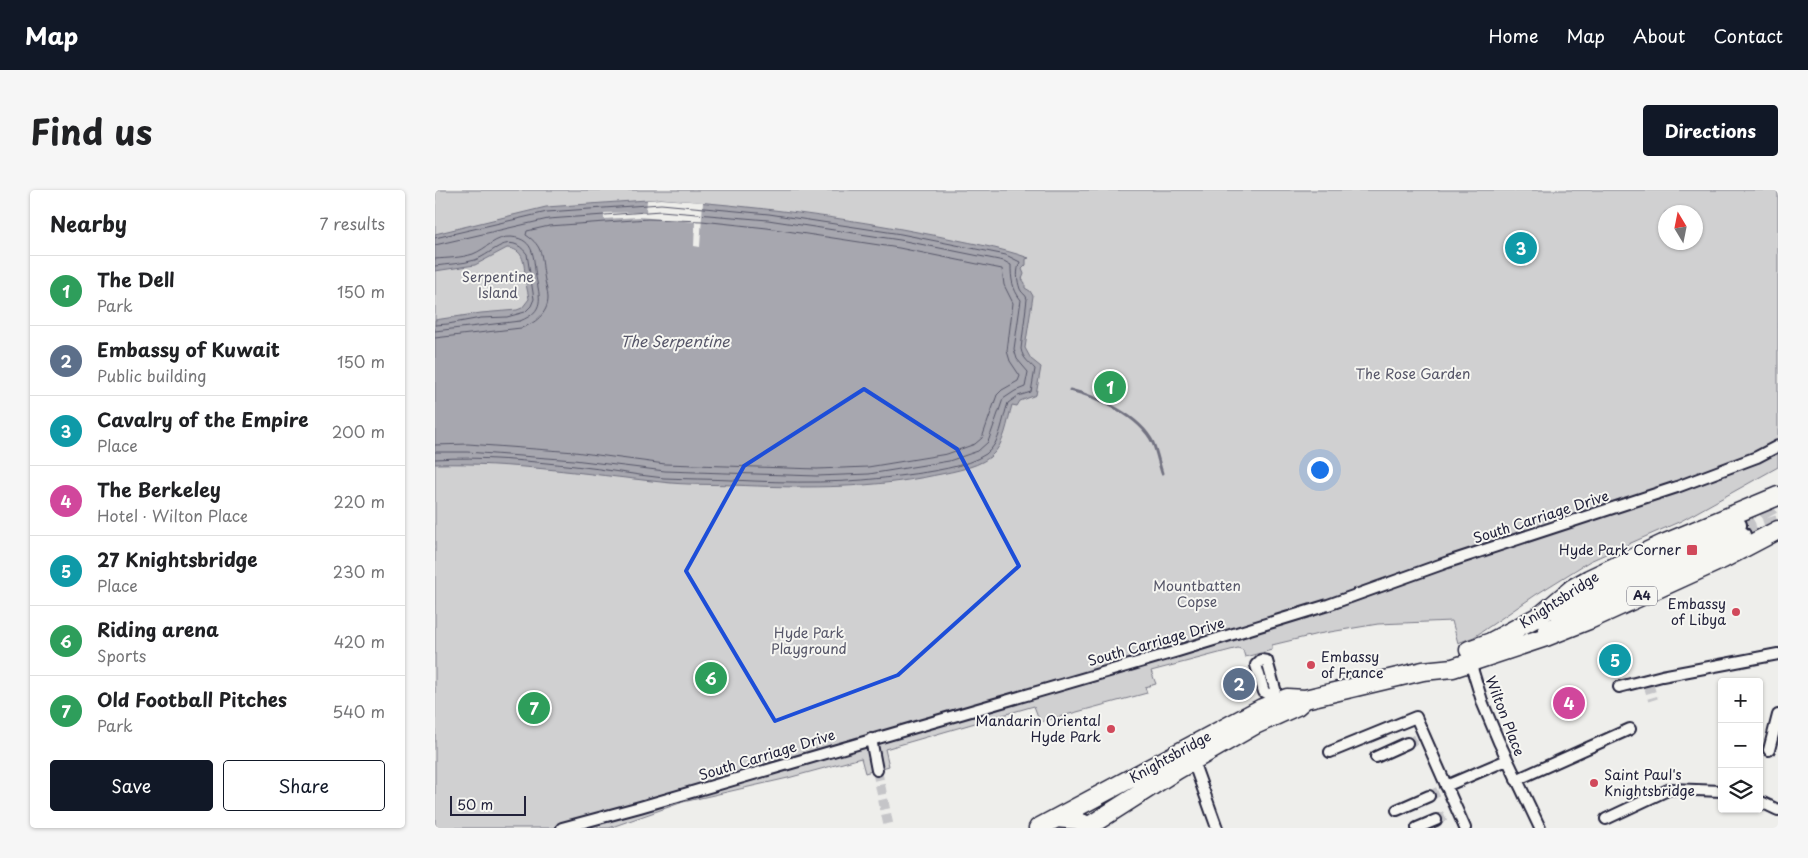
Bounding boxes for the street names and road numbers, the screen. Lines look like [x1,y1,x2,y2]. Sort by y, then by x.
street label: South Carriage Drive [1470,485,1611,548]
street label: Knightsbridge [1515,566,1603,633]
road number: A4 [1627,586,1657,606]
street label: South Carriage Drive [1085,612,1227,671]
street label: Wilton Place [1481,673,1530,759]
street label: South Carriage Drive [696,724,838,785]
street label: Knightsbridge [1125,725,1215,788]

